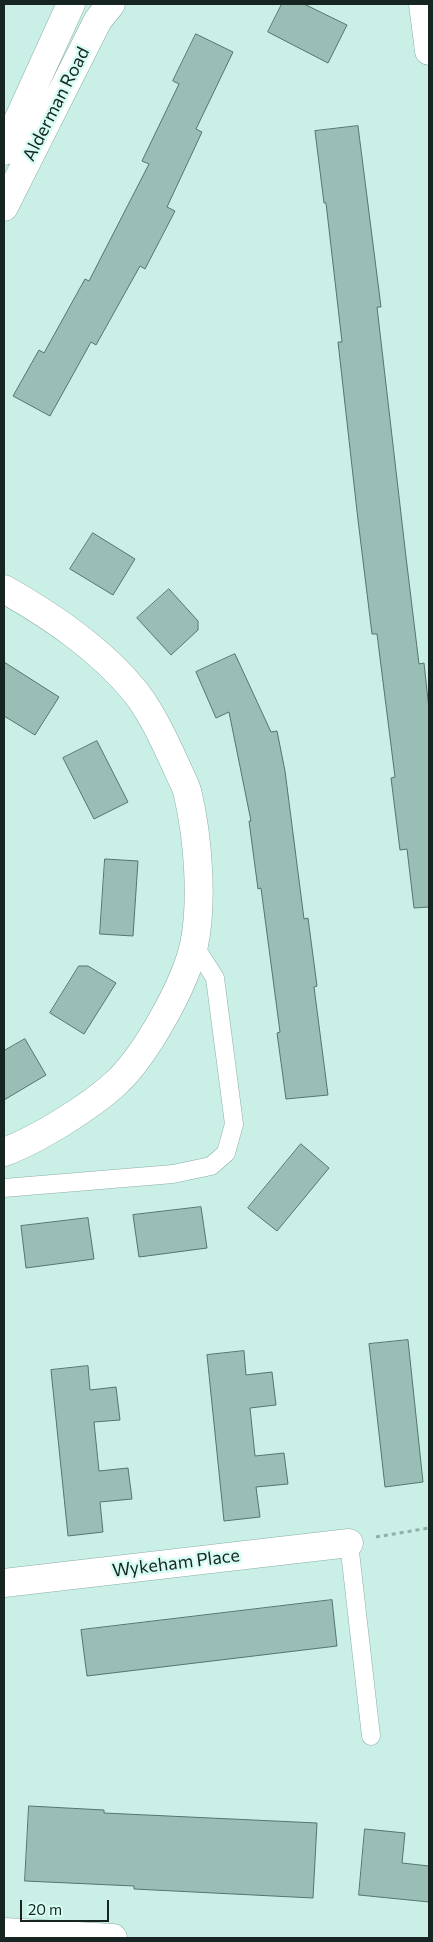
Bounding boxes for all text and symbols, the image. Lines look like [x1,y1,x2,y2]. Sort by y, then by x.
street label: Alderman Road [18,43,94,165]
street label: Wykeham Place [111,1544,241,1582]
scale bar [22,1890,111,1922]
text: 20 m [28,1900,62,1918]

